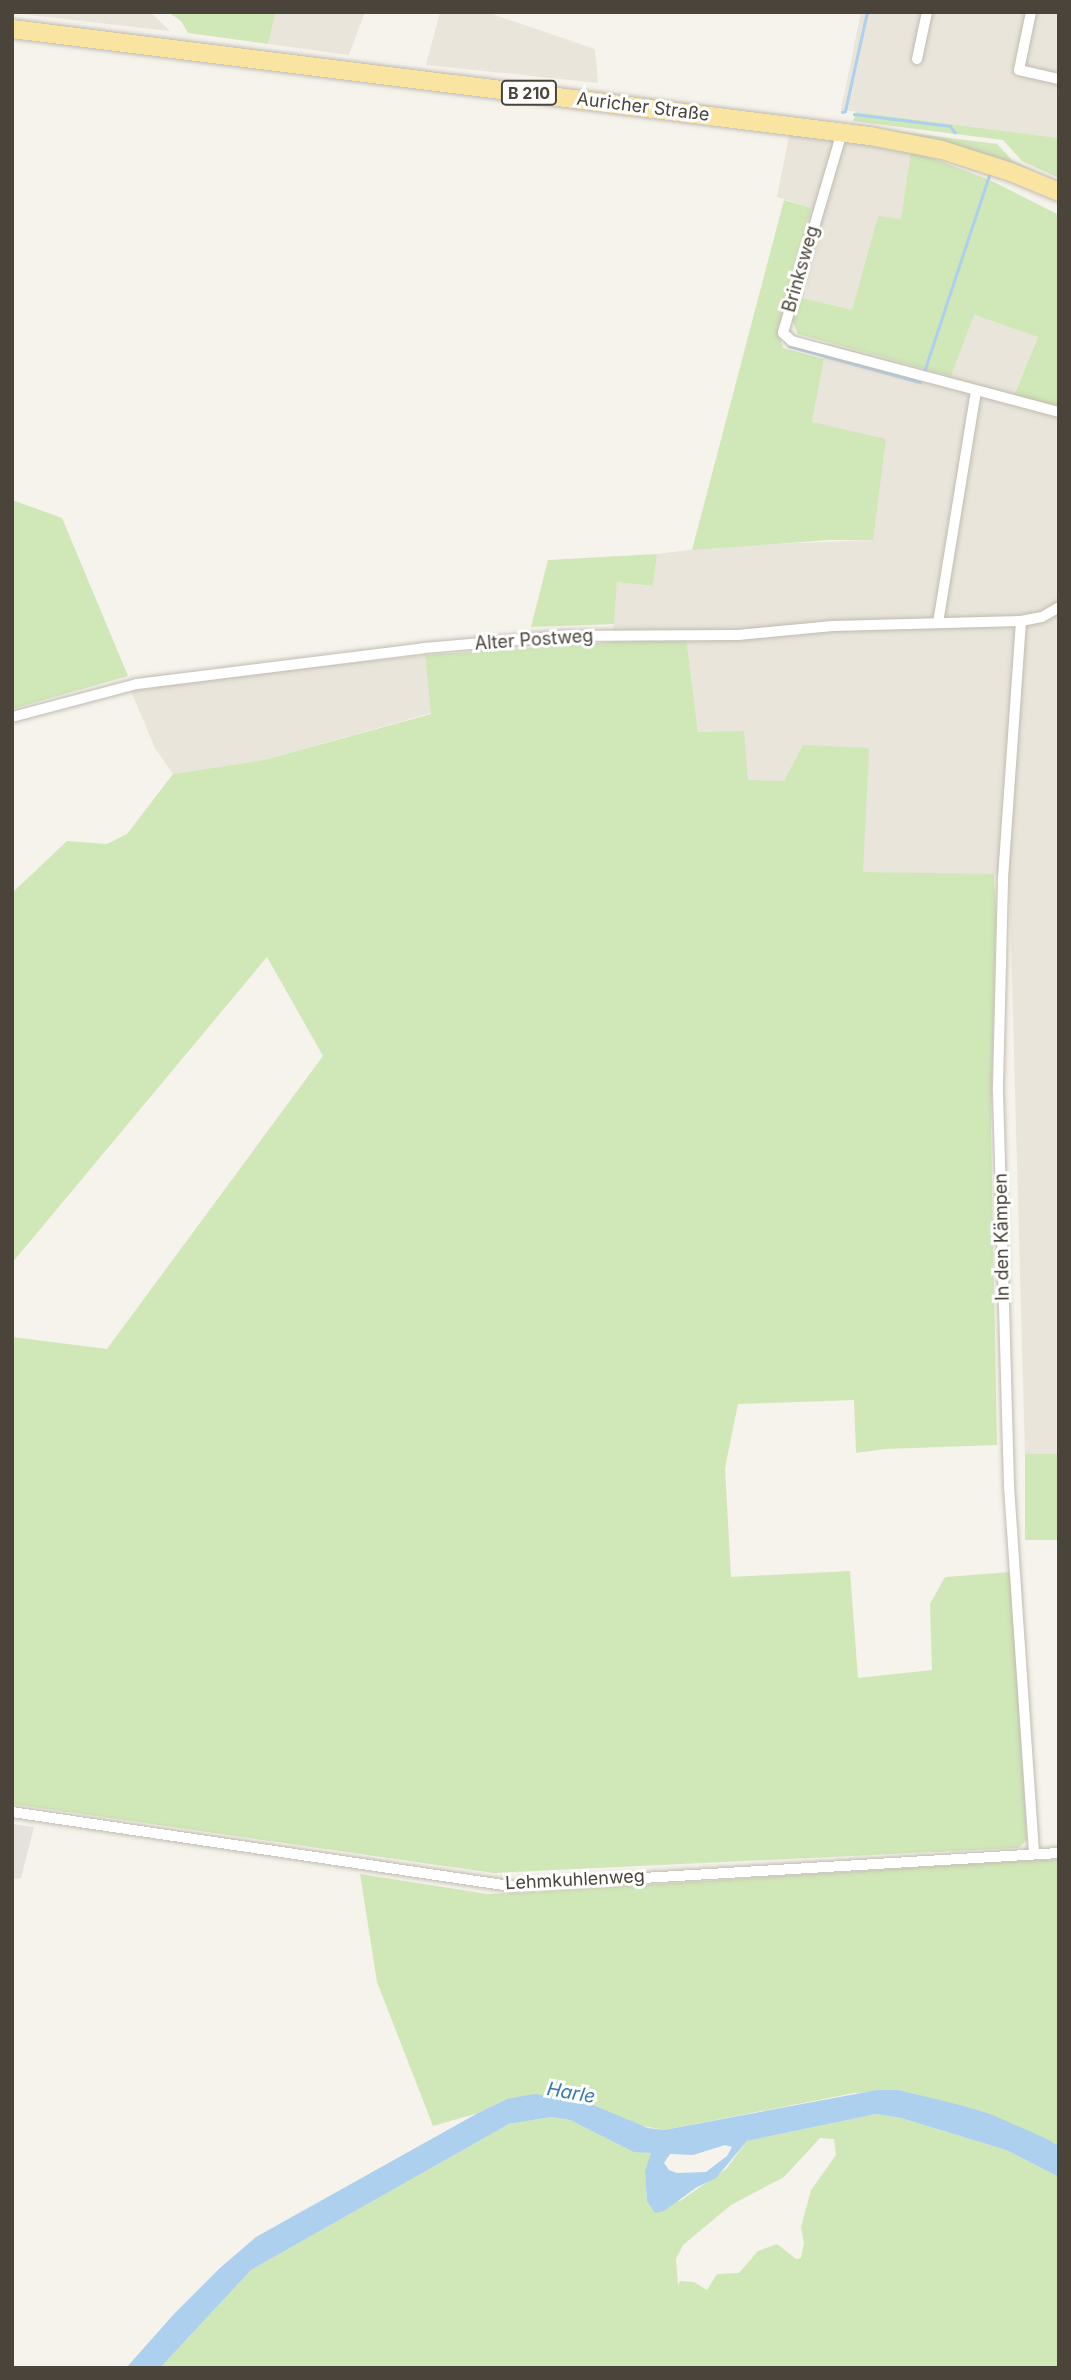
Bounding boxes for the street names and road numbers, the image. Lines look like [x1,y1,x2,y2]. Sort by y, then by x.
road number: B 210 [499,80,559,106]
street label: Auricher Straße [575,88,711,126]
street label: Brinksweg [778,223,824,315]
street label: Alter Postweg [474,625,594,655]
street label: In den Kämpen [990,1173,1014,1301]
street label: Lehmkuhlenweg [505,1866,645,1894]

